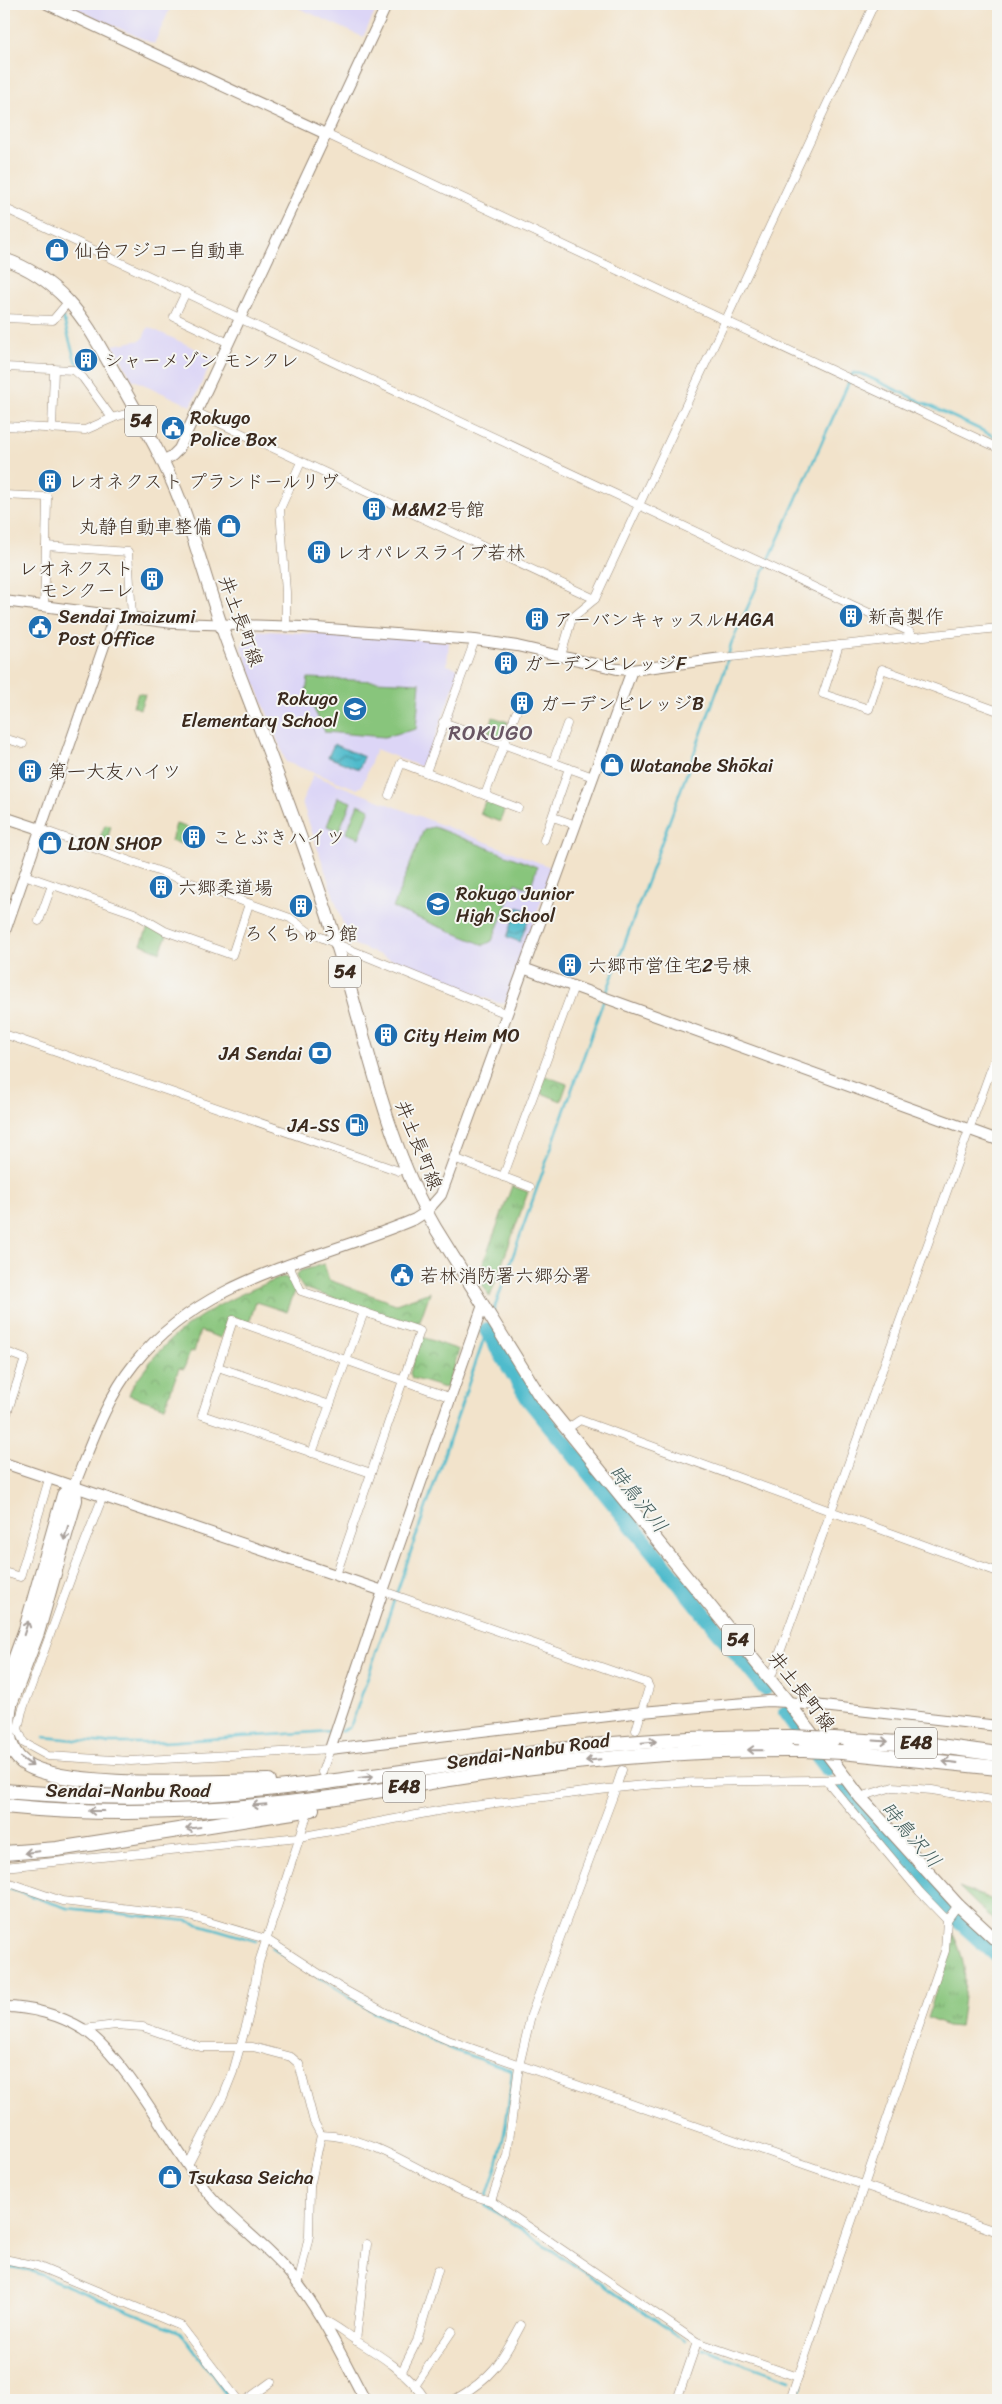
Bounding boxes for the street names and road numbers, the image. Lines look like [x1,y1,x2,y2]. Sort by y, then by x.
road number: 54 [125,406,157,436]
street label: 井土長町線 [209,571,273,671]
road number: 54 [329,956,361,988]
street label: 井土長町線 [386,1095,452,1195]
road number: 54 [722,1624,754,1656]
street label: 井土長町線 [760,1643,844,1739]
street label: Sendai-Nanbu Road [444,1723,613,1779]
road number: E48 [895,1728,937,1759]
road number: E48 [383,1771,425,1802]
street label: Sendai-Nanbu Road [46,1774,211,1807]

